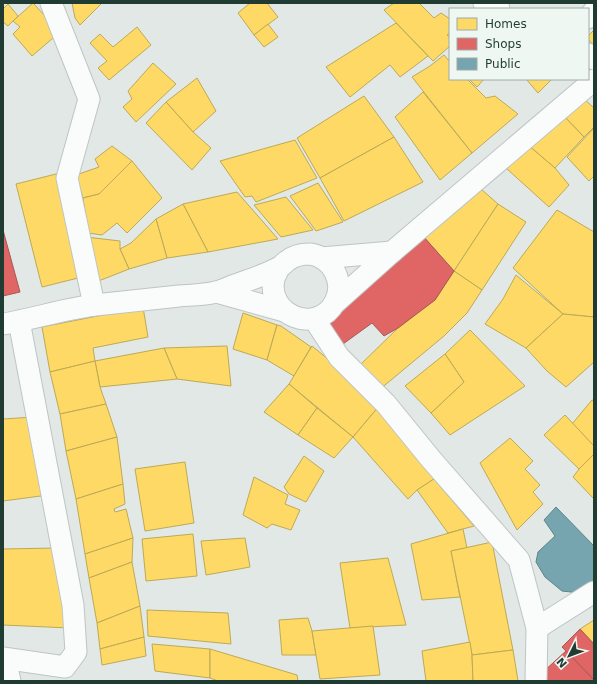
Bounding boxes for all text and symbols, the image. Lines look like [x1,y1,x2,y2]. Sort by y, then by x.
legend [449,8,589,80]
text: Homes [485,17,527,31]
text: Shops [485,37,521,51]
text: Public [485,57,521,71]
north arrow [549,636,589,676]
text: N [554,655,570,670]

